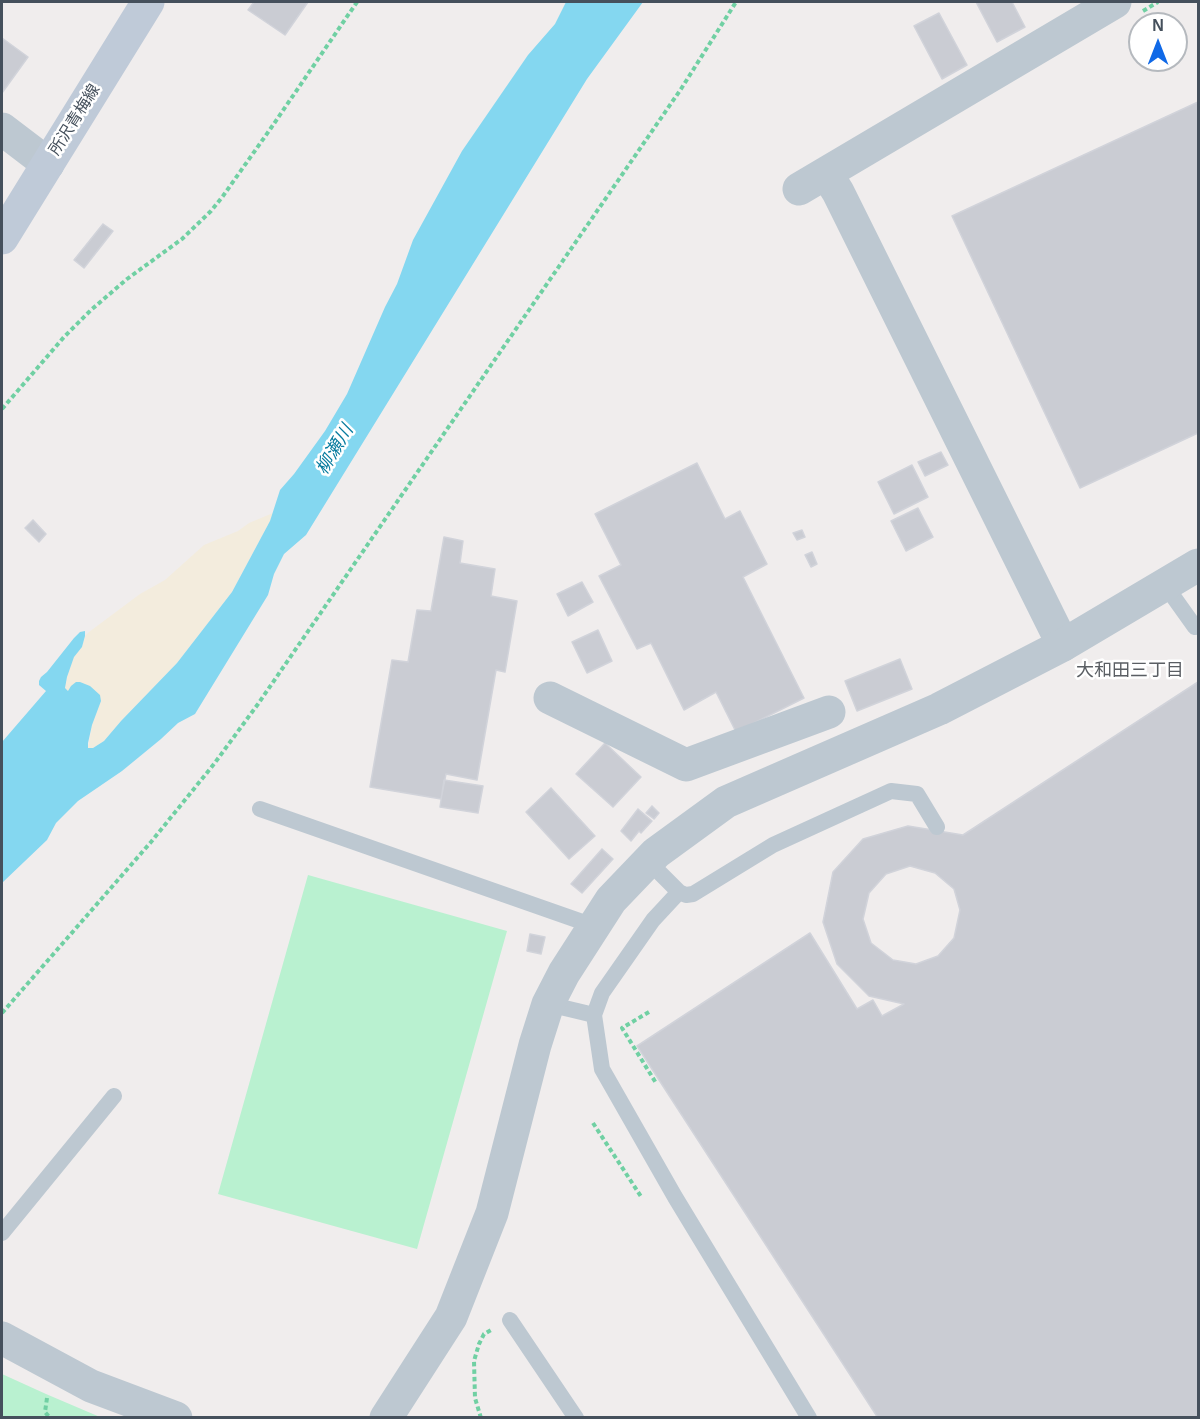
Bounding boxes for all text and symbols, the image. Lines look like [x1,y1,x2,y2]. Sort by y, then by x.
north arrow [1128,12,1188,72]
text: N [1152,17,1164,34]
street label: 所沢青梅線 [46,81,104,159]
water label: 柳瀬川 [312,421,358,479]
district label: 大和田三丁目 [1076,660,1184,682]

